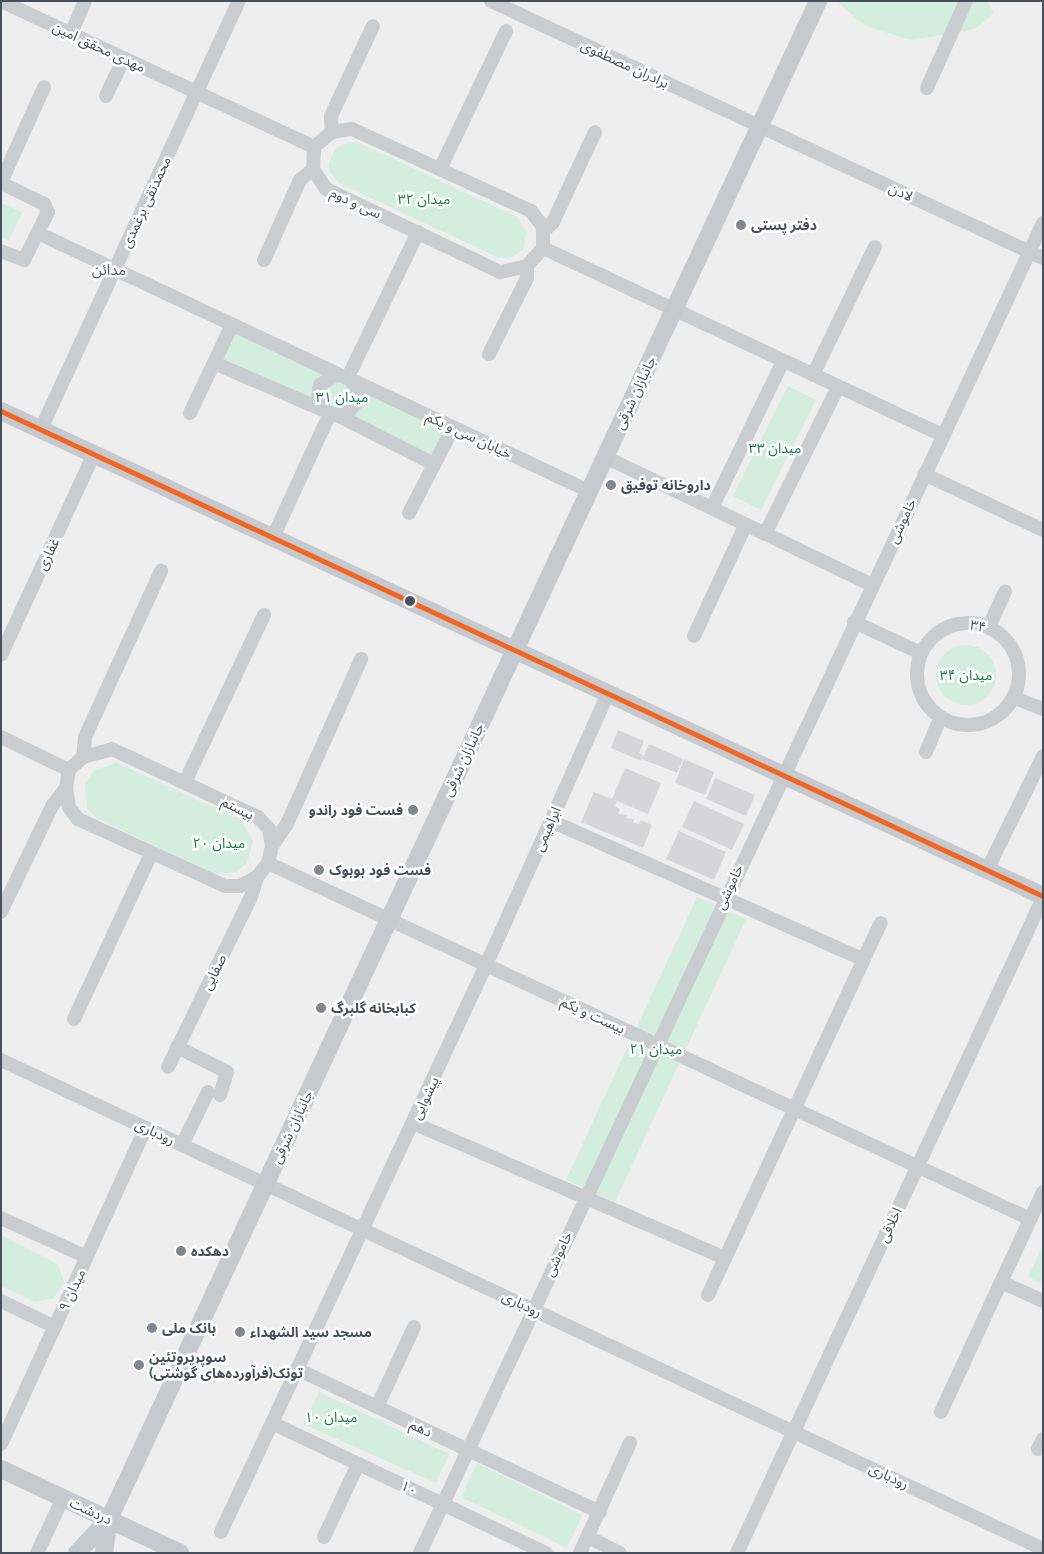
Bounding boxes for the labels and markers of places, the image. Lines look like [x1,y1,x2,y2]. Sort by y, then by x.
place label: دفتر پستی [751,217,817,233]
marker: دفتر پستی [735,219,747,231]
place label: داروخانه توفیق [621,477,711,493]
marker: داروخانه توفیق [605,479,617,491]
unlabelled marker [405,596,415,606]
place label: فست فود راندو [309,802,403,818]
marker: فست فود راندو [407,804,419,816]
place label: فست فود بوبوک [329,862,431,878]
marker: فست فود بوبوک [313,864,325,876]
place label: کبابخانه گلبرگ [331,1000,416,1016]
marker: کبابخانه گلبرگ [315,1002,327,1014]
place label: دهکده [191,1243,229,1259]
marker: دهکده [175,1245,187,1257]
place label: بانک ملی [162,1320,216,1336]
marker: بانک ملی [146,1322,158,1334]
place label: مسجد سید الشهداء [250,1324,372,1340]
marker: مسجد سید الشهداء [234,1326,246,1338]
place label: سوپرپروتئین تونک(فرآورده‌های گوشتی) [149,1349,303,1381]
marker: سوپرپروتئین تونک(فرآورده‌های گوشتی) [133,1359,145,1371]

